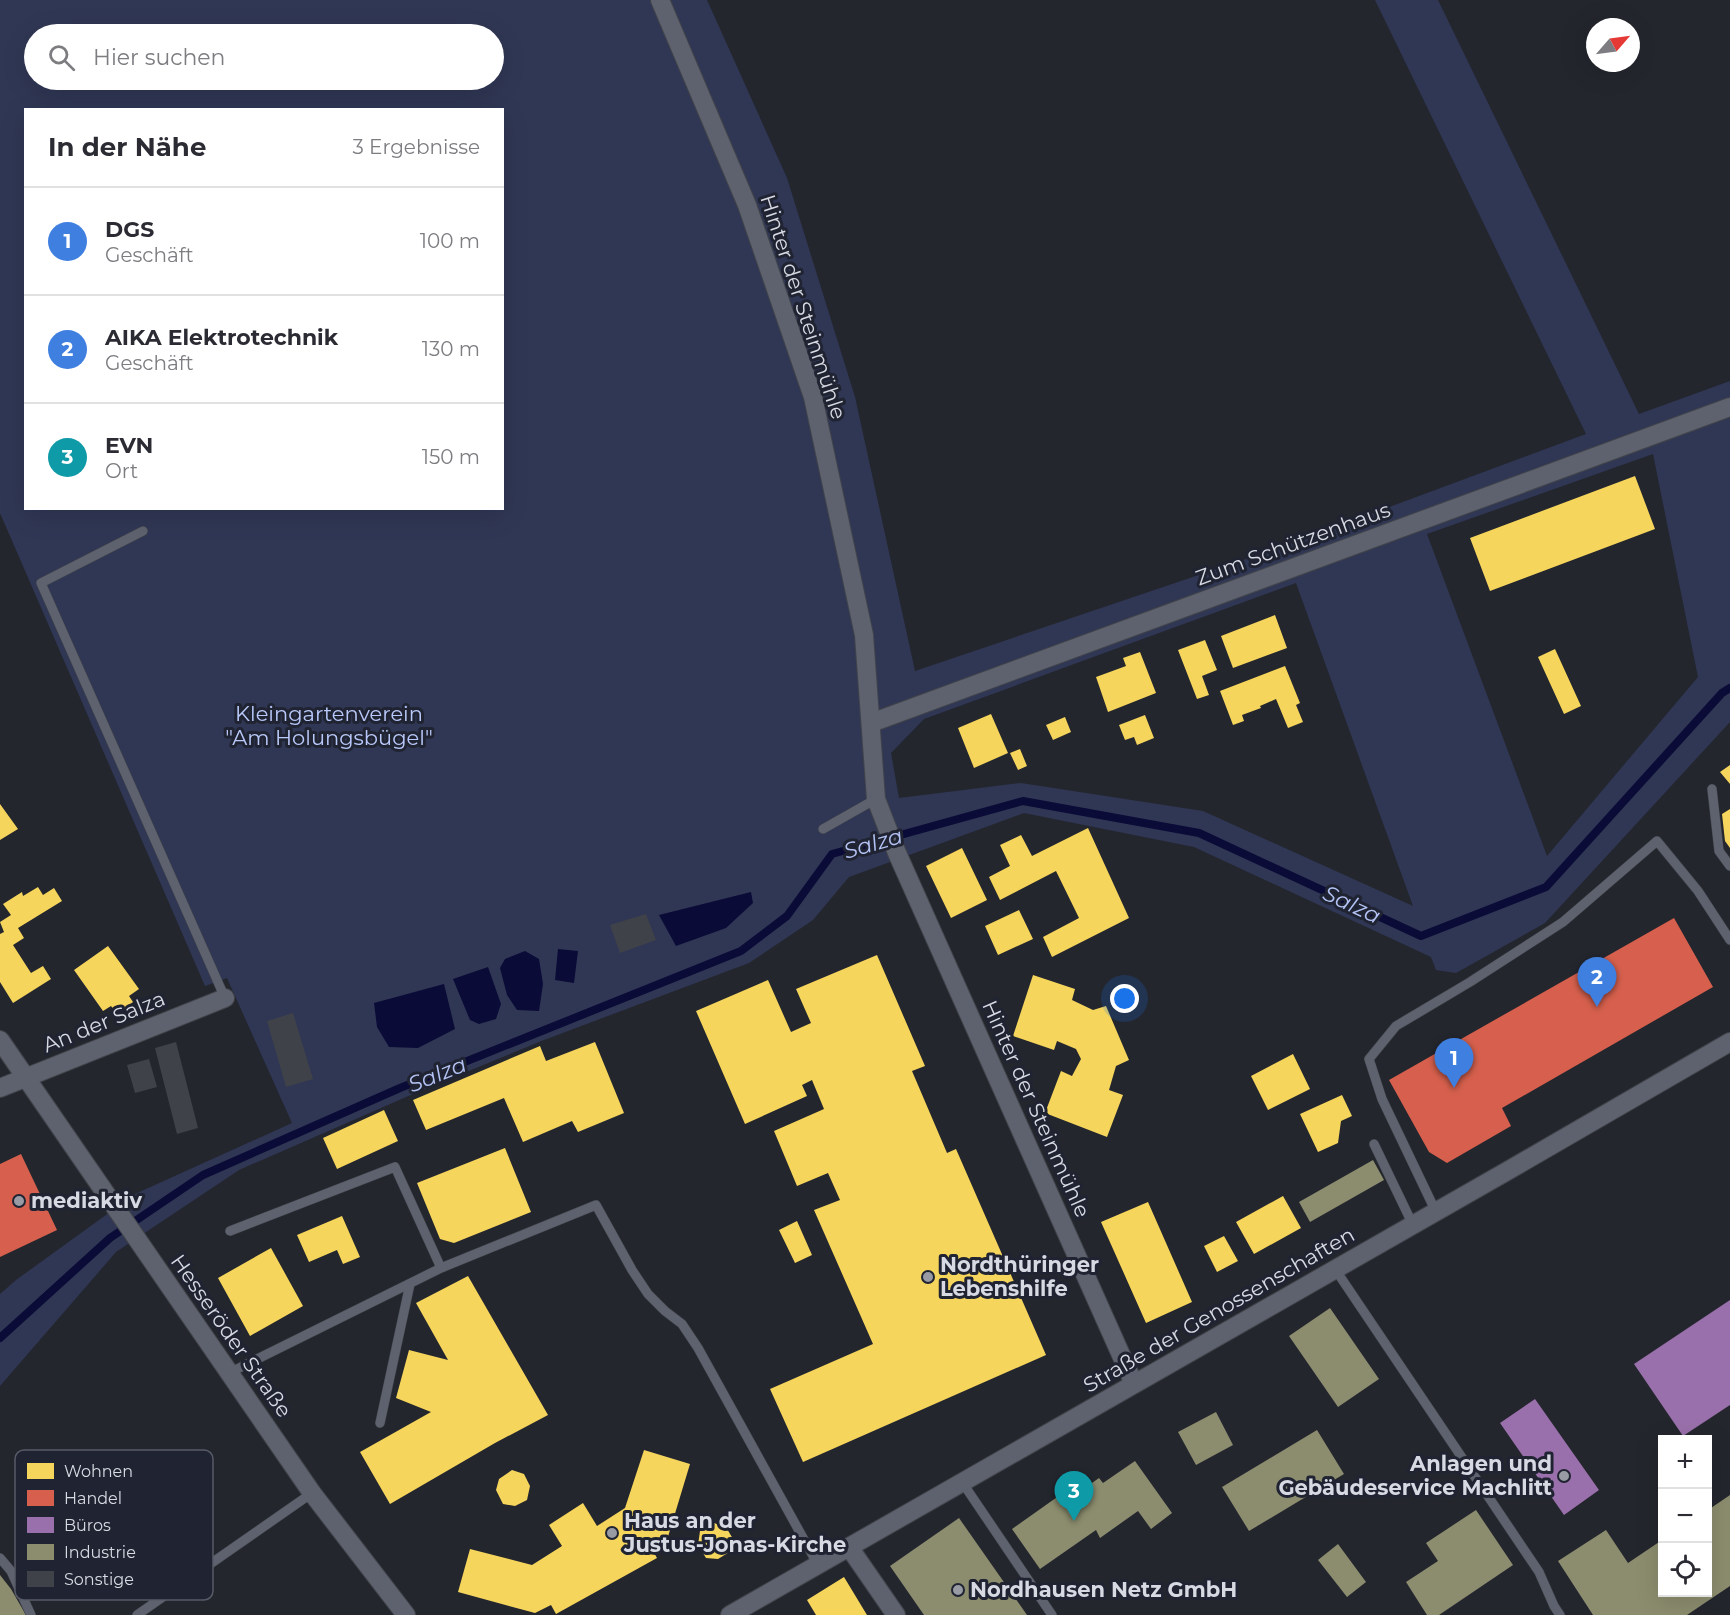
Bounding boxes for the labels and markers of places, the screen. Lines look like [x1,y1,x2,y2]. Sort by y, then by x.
pin: 2 [1578,958,1616,1007]
pin: 1 [1434,1038,1474,1088]
place label: mediaktiv [31,1188,142,1213]
marker: mediaktiv [12,1194,26,1208]
place label: Nordthüringer Lebenshilfe [940,1252,1099,1301]
marker: Nordthüringer Lebenshilfe [921,1270,935,1284]
place label: Anlagen und Gebäudeservice Machlitt [1278,1451,1552,1500]
marker: Anlagen und Gebäudeservice Machlitt [1557,1469,1571,1483]
pin: 3 [1054,1472,1094,1521]
place label: Haus an der Justus-Jonas-Kirche [623,1508,846,1557]
marker: Haus an der Justus-Jonas-Kirche [605,1526,619,1540]
place label: Nordhausen Netz GmbH [970,1577,1237,1602]
marker: Nordhausen Netz GmbH [951,1583,965,1597]

